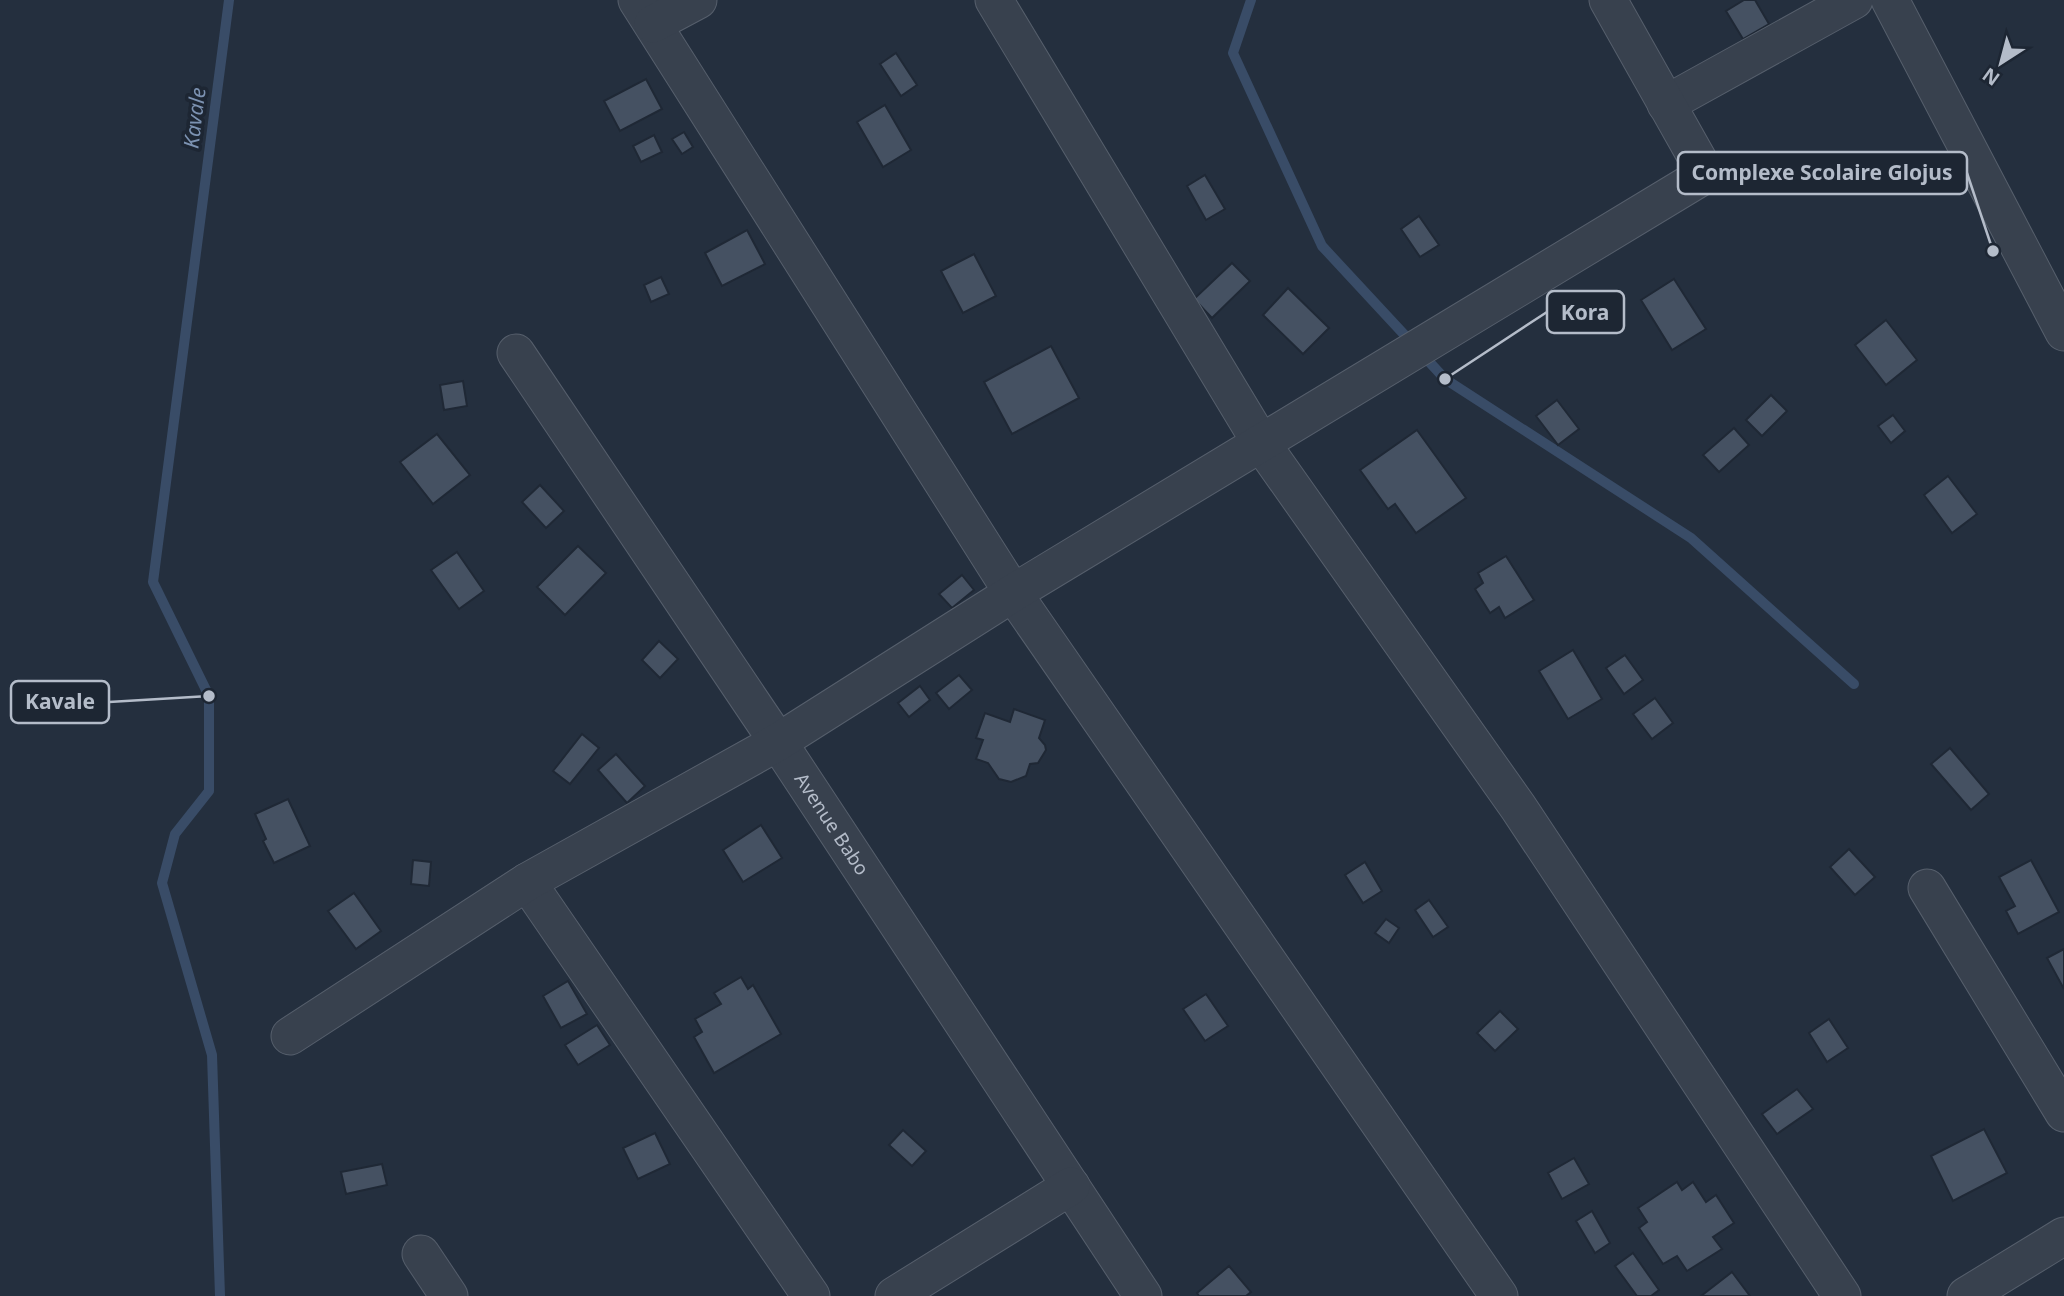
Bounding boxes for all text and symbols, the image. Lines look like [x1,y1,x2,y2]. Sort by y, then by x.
north arrow [1966,28,2036,98]
text: N [1977,62,2005,92]
water label: Kavale [176,86,212,150]
callout: Complexe Scolaire Glojus [1678,152,1967,194]
text: Complexe Scolaire Glojus [1691,158,1953,186]
callout: Kora [1547,291,1624,333]
text: Kora [1561,298,1609,326]
callout: Kavale [11,681,109,723]
text: Kavale [25,687,95,715]
street label: Avenue Babo [789,767,875,880]

